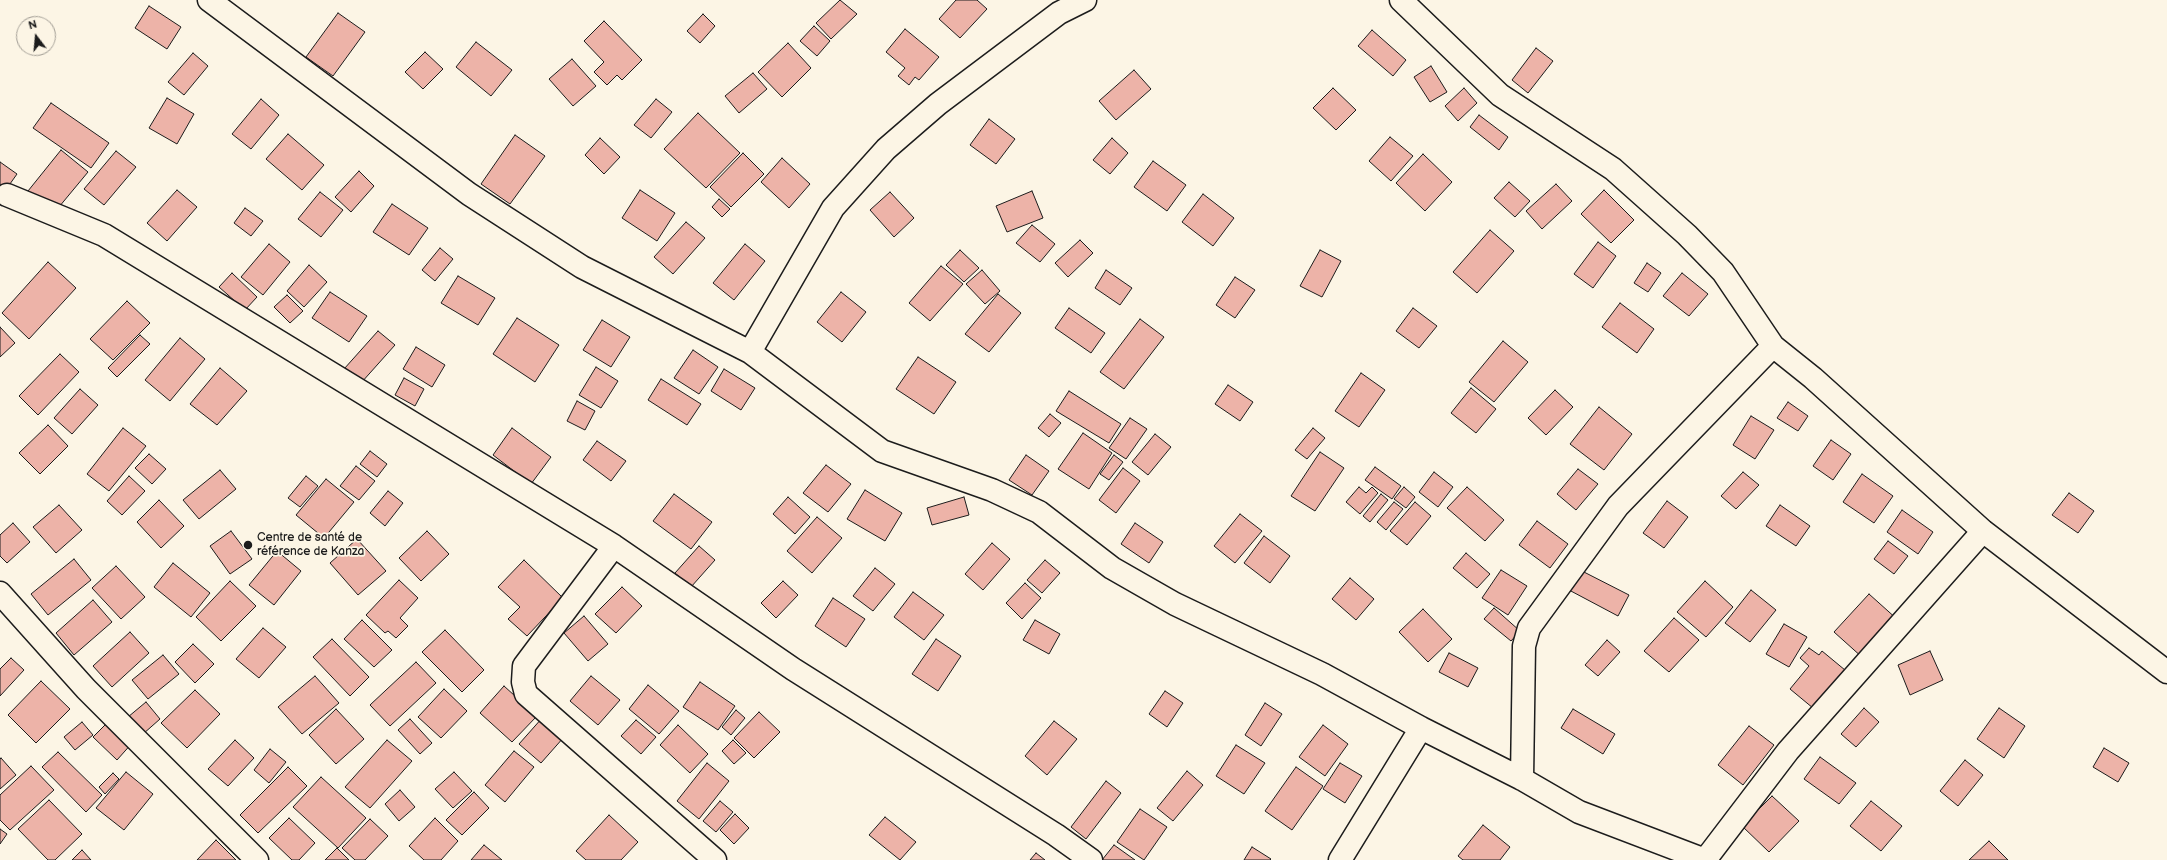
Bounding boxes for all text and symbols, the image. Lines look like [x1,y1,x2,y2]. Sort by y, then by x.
north arrow [16,16,56,56]
text: N [27,18,39,32]
place label: Centre de santé de référence de Kanza [257,531,364,559]
marker: Centre de santé de référence de Kanza [242,539,254,551]

